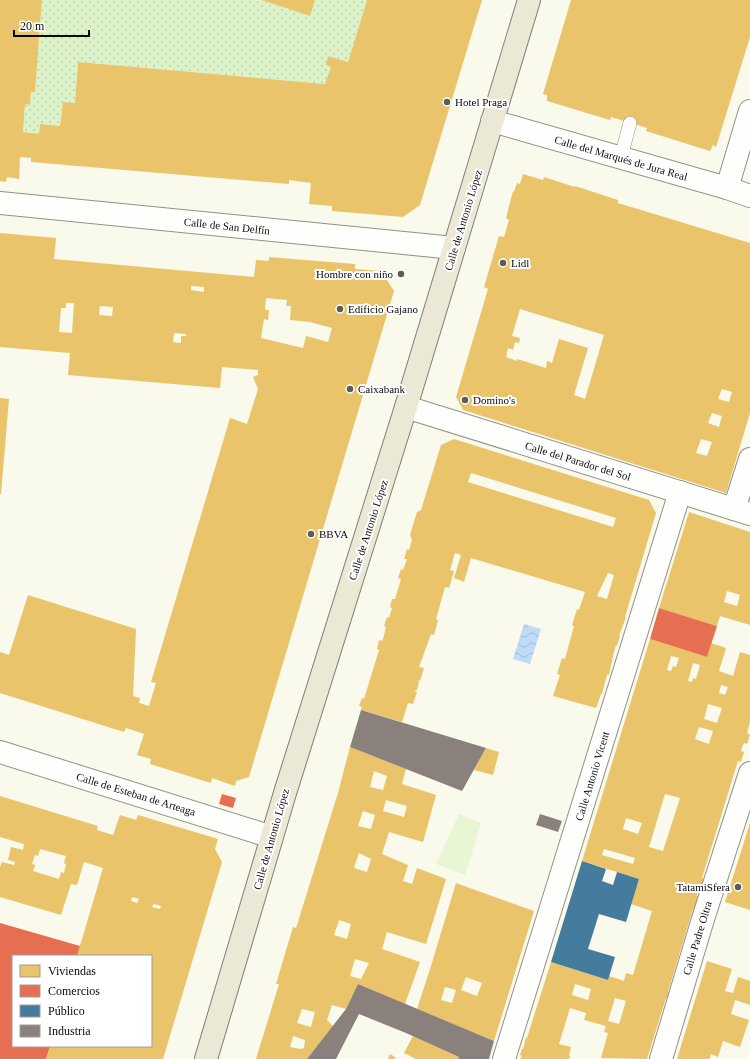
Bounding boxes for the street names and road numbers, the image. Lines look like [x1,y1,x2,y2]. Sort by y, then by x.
street label: Calle del Marqués de Jura Real [553,133,689,183]
street label: Calle de Antonio López [442,168,484,272]
street label: Calle de San Delfín [183,216,271,237]
street label: Calle del Parador del Sol [524,439,632,483]
street label: Calle de Antonio López [346,478,390,582]
street label: Calle Antonio Vicent [573,730,611,822]
street label: Calle de Esteban de Arteaga [75,770,197,818]
street label: Calle de Antonio López [251,787,291,891]
street label: Calle Padre Oltra [680,900,714,976]

